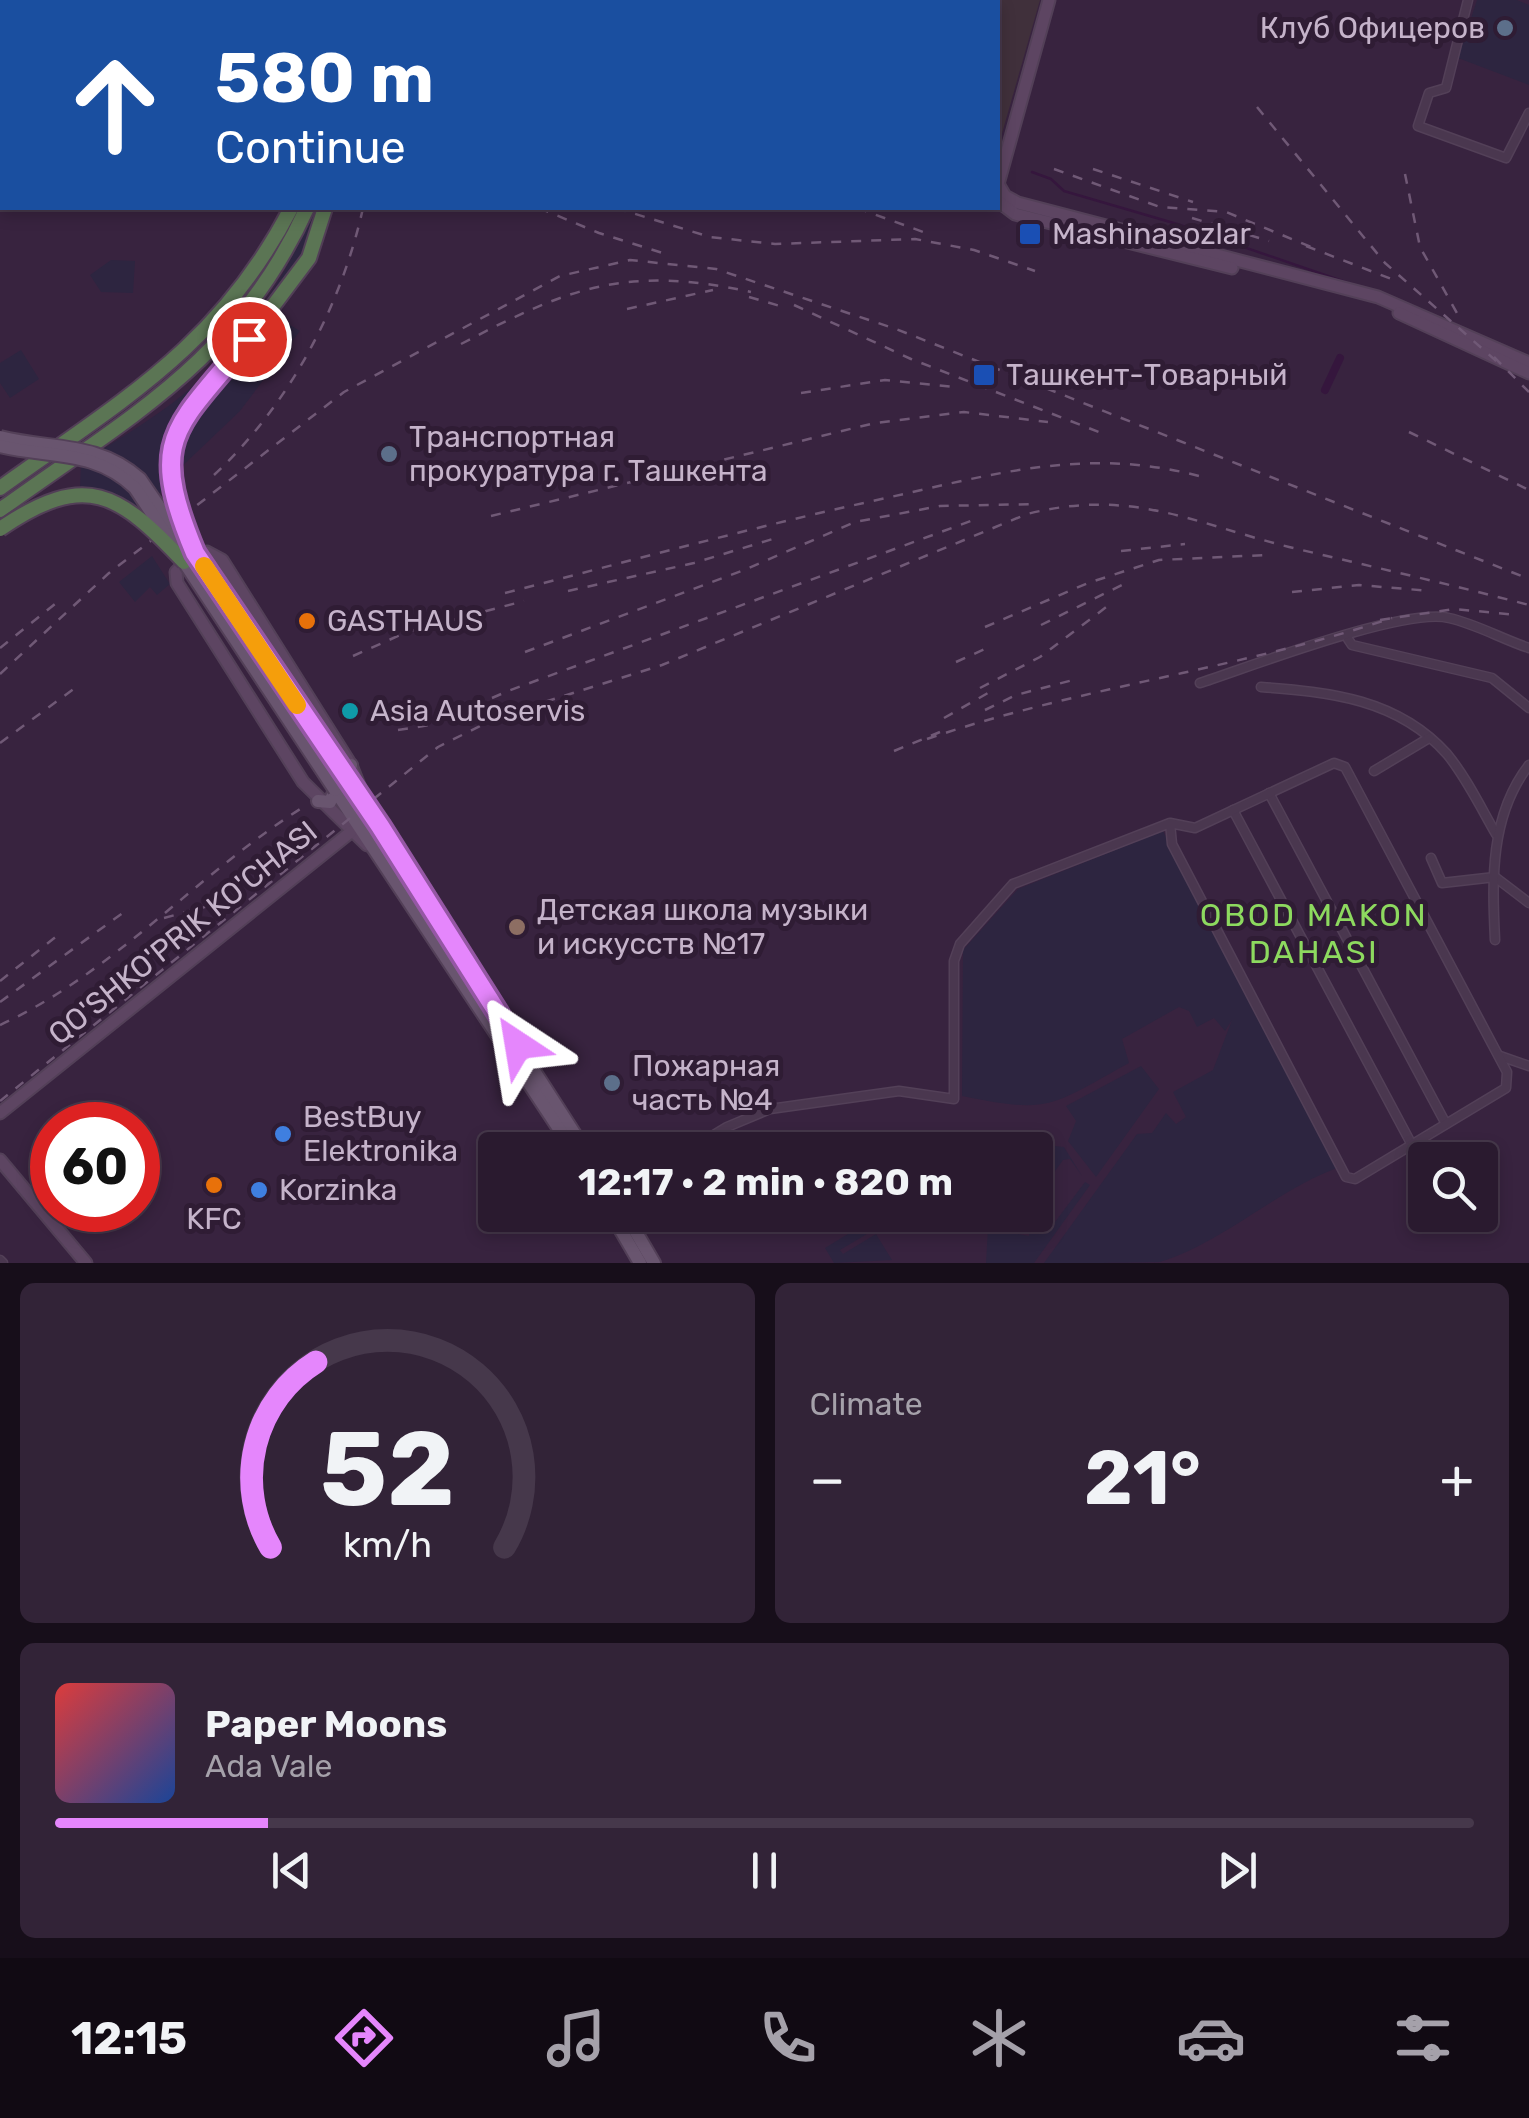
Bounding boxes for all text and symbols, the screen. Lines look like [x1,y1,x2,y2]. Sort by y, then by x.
place label: Клуб Офицеров [1260,10,1485,46]
marker: Клуб Офицеров [1494,17,1516,39]
text: 580 m [215,37,434,120]
icon: ahead [50,40,180,170]
text: Continue [215,121,406,174]
place label: Mashinasozlar [1052,216,1251,252]
marker: Mashinasozlar [1017,221,1043,247]
pin [207,297,292,382]
icon: arrive [222,312,277,367]
place label: Ташкент-Товарный [1006,357,1288,393]
marker: Ташкент-Товарный [971,362,997,388]
place label: Транспортная прокуратура г. Ташкента [409,419,768,489]
marker: Транспортная прокуратура г. Ташкента [378,443,400,465]
place label: GASTHAUS [327,603,483,639]
marker: GASTHAUS [296,610,318,632]
place label: Asia Autoservis [370,693,585,729]
marker: Asia Autoservis [339,700,361,722]
street label: QO'SHKO'PRIK KO'CHASI [41,814,325,1052]
place label: Детская школа музыки и искусств №17 [537,892,868,962]
district label: OBOD MAKON DAHASI [1200,896,1428,971]
marker: Детская школа музыки и искусств №17 [506,916,528,938]
position arrow [466,993,570,1097]
place label: Пожарная часть №4 [632,1048,780,1118]
marker: Пожарная часть №4 [601,1072,623,1094]
place label: BestBuy Elektronika [303,1099,458,1169]
speed limit sign: 60 [30,1102,160,1232]
marker: BestBuy Elektronika [272,1123,294,1145]
map controls [1408,1142,1498,1232]
button: search [1408,1142,1498,1232]
text: 12:17 · 2 min · 820 m [578,1159,953,1205]
place label: Korzinka [279,1172,397,1208]
marker: KFC [203,1174,225,1196]
marker: Korzinka [248,1179,270,1201]
place label: KFC [186,1201,242,1237]
text: Climate [810,1385,923,1423]
text: 52 [320,1408,455,1531]
text: 21° [1084,1434,1201,1523]
text: − [810,1447,845,1512]
text: + [1440,1447,1474,1512]
text: km/h [343,1524,432,1566]
text: Paper Moons [205,1701,447,1747]
text: Ada Vale [205,1747,332,1785]
icon: previous [264,1843,319,1898]
icon: pause [737,1843,792,1898]
icon: next [1210,1843,1265,1898]
icon: directions [329,2003,399,2073]
icon: music [541,2003,611,2073]
icon: phone [753,2003,823,2073]
icon: climate [964,2003,1034,2073]
icon: car [1176,2003,1246,2073]
icon: filters [1388,2003,1458,2073]
text: 12:15 [71,2012,187,2065]

